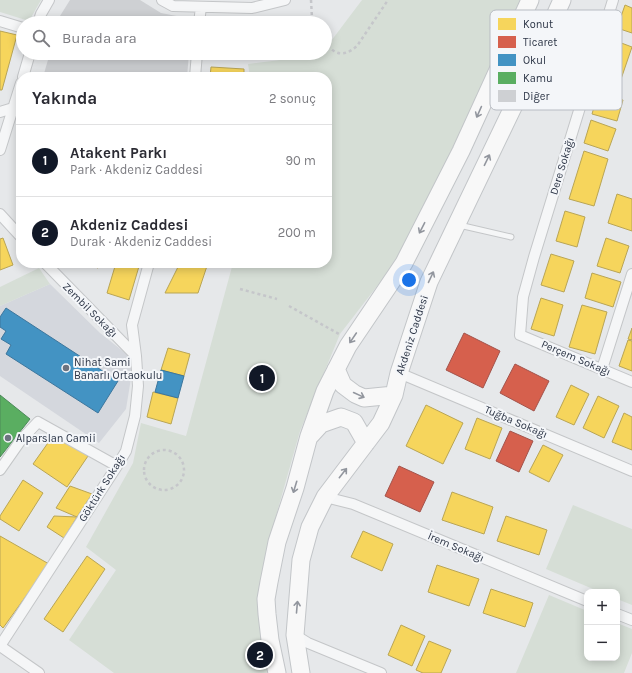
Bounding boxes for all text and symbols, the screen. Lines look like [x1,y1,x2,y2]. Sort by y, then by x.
legend [490,10,622,110]
search box [16,16,332,60]
text: Konut [523,18,553,31]
icon: search [30,27,52,49]
text: Burada ara [62,29,137,47]
text: Ticaret [523,36,557,49]
text: Okul [523,54,546,67]
text: Kamu [523,72,553,85]
text: Yakında [32,88,97,108]
text: Diğer [523,90,549,103]
text: 2 sonuç [269,91,316,106]
one-way arrow [475,105,482,117]
street label: Dere Sokağı [547,136,577,196]
text: Atakent Parkı [70,144,167,162]
text: 1 [43,153,47,168]
text: 90 m [285,153,316,168]
one-way arrow [484,154,491,166]
text: Park · Akdeniz Caddesi [70,162,203,177]
text: Akdeniz Caddesi [70,216,188,234]
one-way arrow [418,222,425,234]
text: 2 [41,225,49,240]
text: 200 m [278,225,316,240]
text: Durak · Akdeniz Caddesi [70,234,212,249]
your location [399,270,419,290]
one-way arrow [428,272,435,284]
street label: Zembil Sokağı [60,280,120,340]
street label: Akdeniz Caddesi [393,294,431,376]
one-way arrow [349,333,357,344]
street label: Perçem Sokağı [539,337,613,379]
place label: Nihat Sami Banarlı Ortaokulu [74,356,162,382]
marker: Nihat Sami Banarlı Ortaokulu [61,363,71,373]
pin: 1 [249,363,275,393]
one-way arrow [352,392,364,400]
street label: Tuğba Sokağı [483,403,549,441]
place label: Alparslan Camii [16,432,96,445]
marker: Alparslan Camii [3,433,13,443]
street label: Göktürk Sokağı [76,452,128,524]
one-way arrow [338,468,347,479]
one-way arrow [291,480,298,493]
street label: İrem Sokağı [426,528,487,565]
map controls [584,589,620,661]
button: + [584,589,620,625]
one-way arrow [294,601,301,614]
button: − [584,625,620,661]
pin: 2 [247,640,273,670]

